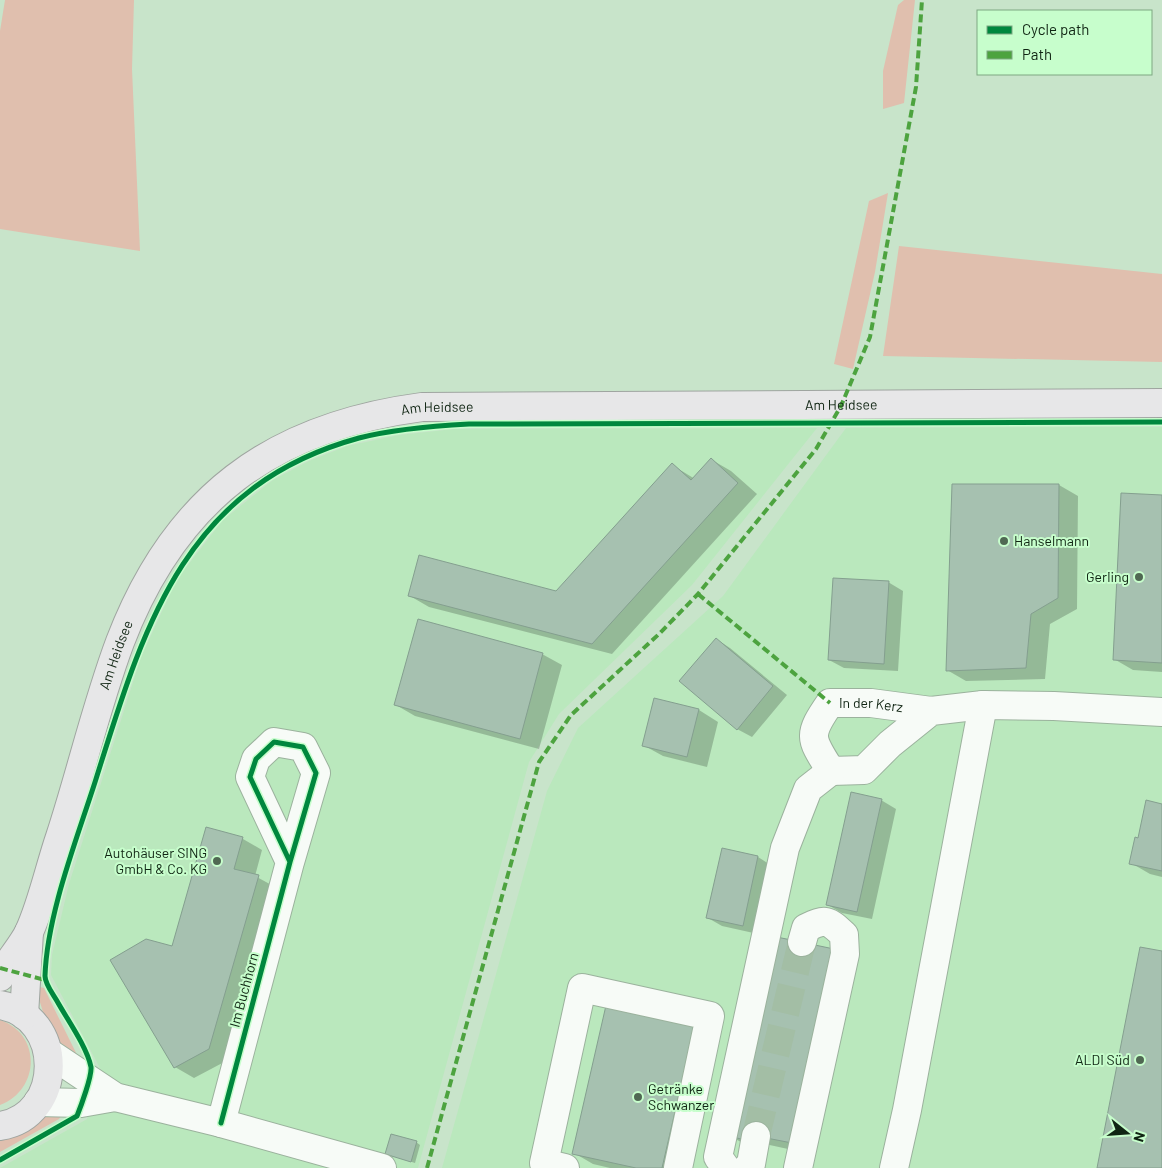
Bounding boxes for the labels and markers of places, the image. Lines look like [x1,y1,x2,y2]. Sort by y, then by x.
place label: Hanselmann [1014,532,1089,549]
marker: Hanselmann [998,535,1010,547]
place label: Gerling [1086,568,1129,585]
marker: Gerling [1133,571,1145,583]
place label: Autohäuser SING GmbH & Co. KG [104,844,207,877]
marker: Autohäuser SING GmbH & Co. KG [211,855,223,867]
place label: ALDI Süd [1075,1051,1130,1068]
marker: ALDI Süd [1134,1054,1146,1066]
place label: Getränke Schwanzer [648,1080,714,1113]
marker: Getränke Schwanzer [632,1091,644,1103]

